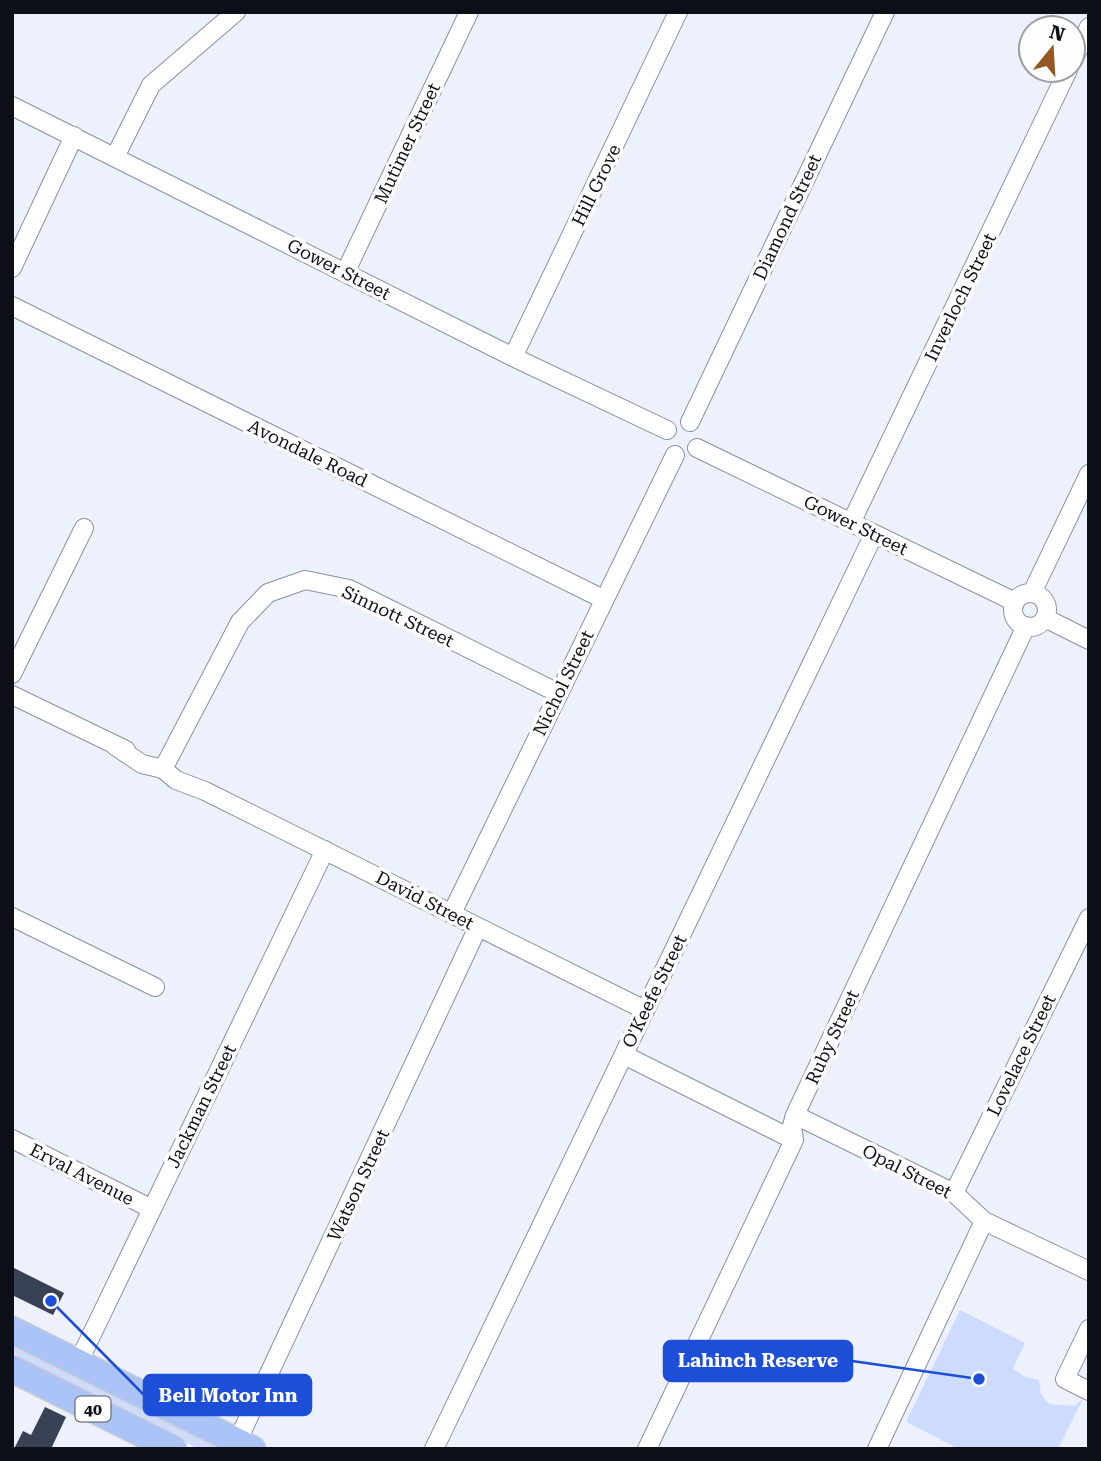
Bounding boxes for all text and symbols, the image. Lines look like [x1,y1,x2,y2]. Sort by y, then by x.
north arrow [1017,14,1087,84]
text: N [1047,20,1068,47]
street label: Mutimer Street [370,79,444,207]
street label: Hill Grove [567,141,625,229]
street label: Diamond Street [749,151,825,283]
street label: Inverloch Street [920,229,1000,365]
street label: Gower Street [284,234,394,304]
street label: Avondale Road [245,415,372,491]
street label: Gower Street [801,491,912,559]
street label: Sinnott Street [339,581,458,651]
street label: Nichol Street [528,627,598,739]
street label: David Street [373,866,478,934]
street label: O'Keefe Street [618,931,691,1051]
street label: Ruby Street [801,986,863,1087]
street label: Lovelace Street [982,990,1060,1119]
street label: Jackman Street [162,1041,240,1171]
street label: Watson Street [323,1125,393,1244]
street label: Erval Avenue [27,1139,138,1209]
street label: Opal Street [859,1140,955,1203]
callout: Lahinch Reserve [664,1341,852,1381]
text: Lahinch Reserve [678,1349,838,1372]
callout: Bell Motor Inn [144,1375,311,1415]
text: Bell Motor Inn [159,1384,298,1407]
road number: 40 [76,1396,110,1422]

